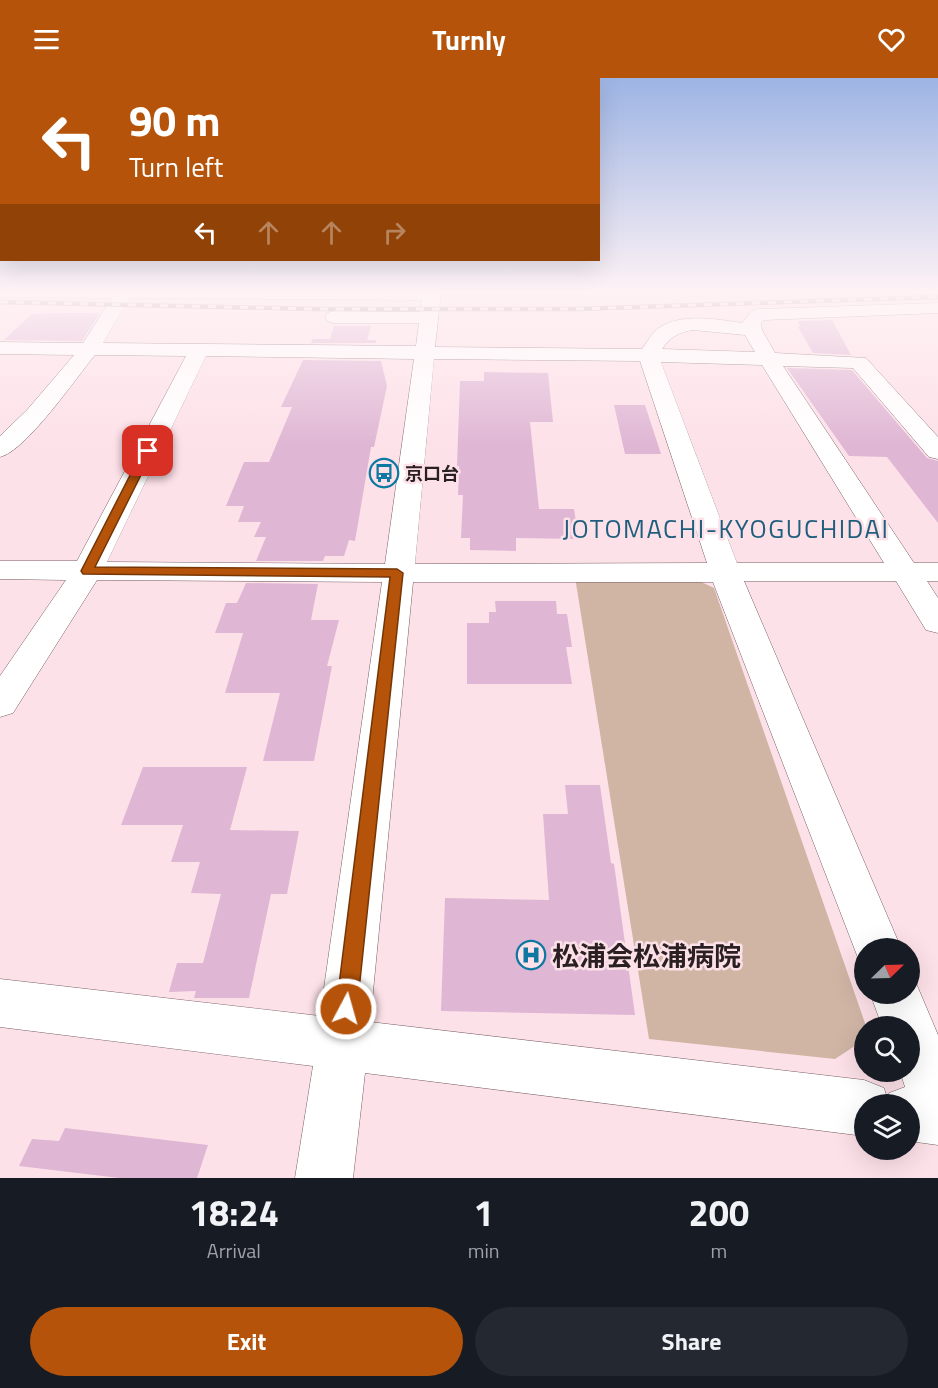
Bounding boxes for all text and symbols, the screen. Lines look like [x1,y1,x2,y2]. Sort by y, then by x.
text: Turnly [432,19,506,60]
icon: menu [30,23,63,56]
icon: heart [875,23,908,56]
text: 90 m [129,88,221,152]
icon: left [30,102,108,180]
text: Turn left [129,146,223,187]
icon: left [189,216,222,249]
icon: ahead [252,216,285,249]
icon: ahead [315,216,348,249]
icon: right [378,216,411,249]
pin [122,425,173,476]
icon: arrive [131,434,164,467]
bus stop icon: 京口台 [368,457,400,489]
place label: 京口台 [405,460,459,487]
district label: JOTOMACHI-KYOGUCHIDAI [563,509,889,548]
place label: 松浦会松浦病院 [552,935,741,976]
north arrow [854,938,920,1004]
map controls [854,938,920,1160]
hospital icon: 松浦会松浦病院 [515,939,547,971]
position arrow [314,977,378,1041]
button: search [854,1016,920,1082]
button: layers [854,1094,920,1160]
text: 18:24 [189,1185,279,1240]
text: 1 [474,1185,494,1240]
text: 200 [689,1185,749,1240]
text: Arrival [207,1235,261,1266]
text: min [468,1235,500,1266]
text: m [710,1235,727,1266]
button: Exit [30,1307,463,1376]
button: Share [475,1307,908,1376]

